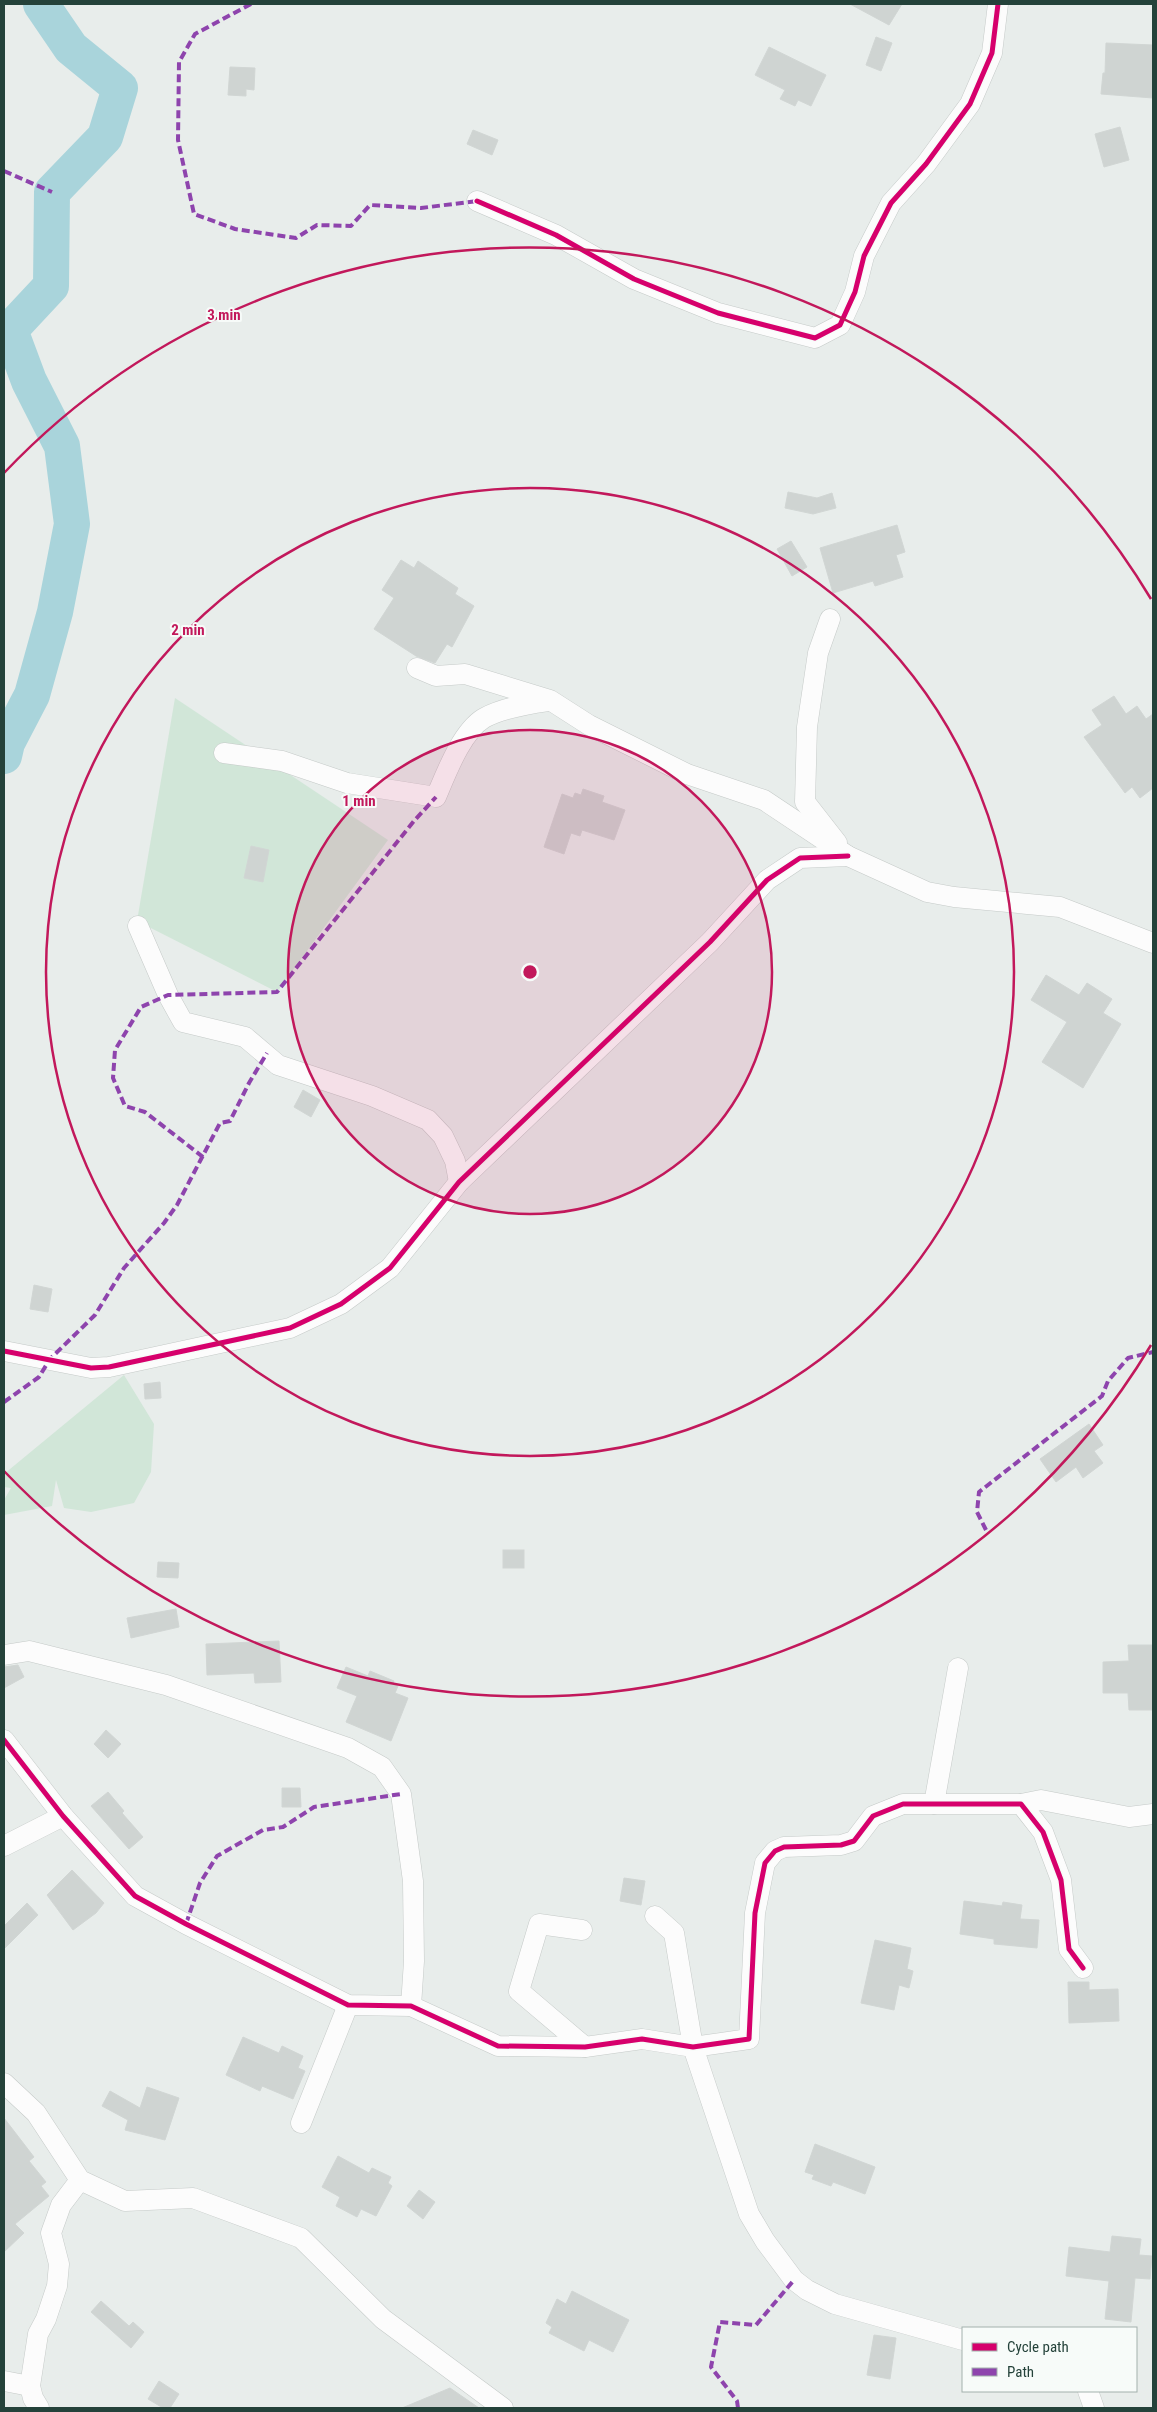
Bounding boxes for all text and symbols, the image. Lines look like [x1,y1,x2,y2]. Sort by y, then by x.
text: 3 min [207,306,241,324]
text: 2 min [171,621,205,639]
text: 1 min [342,792,376,810]
centre of rings [521,963,539,981]
legend [962,2327,1137,2392]
text: Cycle path [1007,2338,1069,2356]
text: Path [1007,2363,1034,2381]

